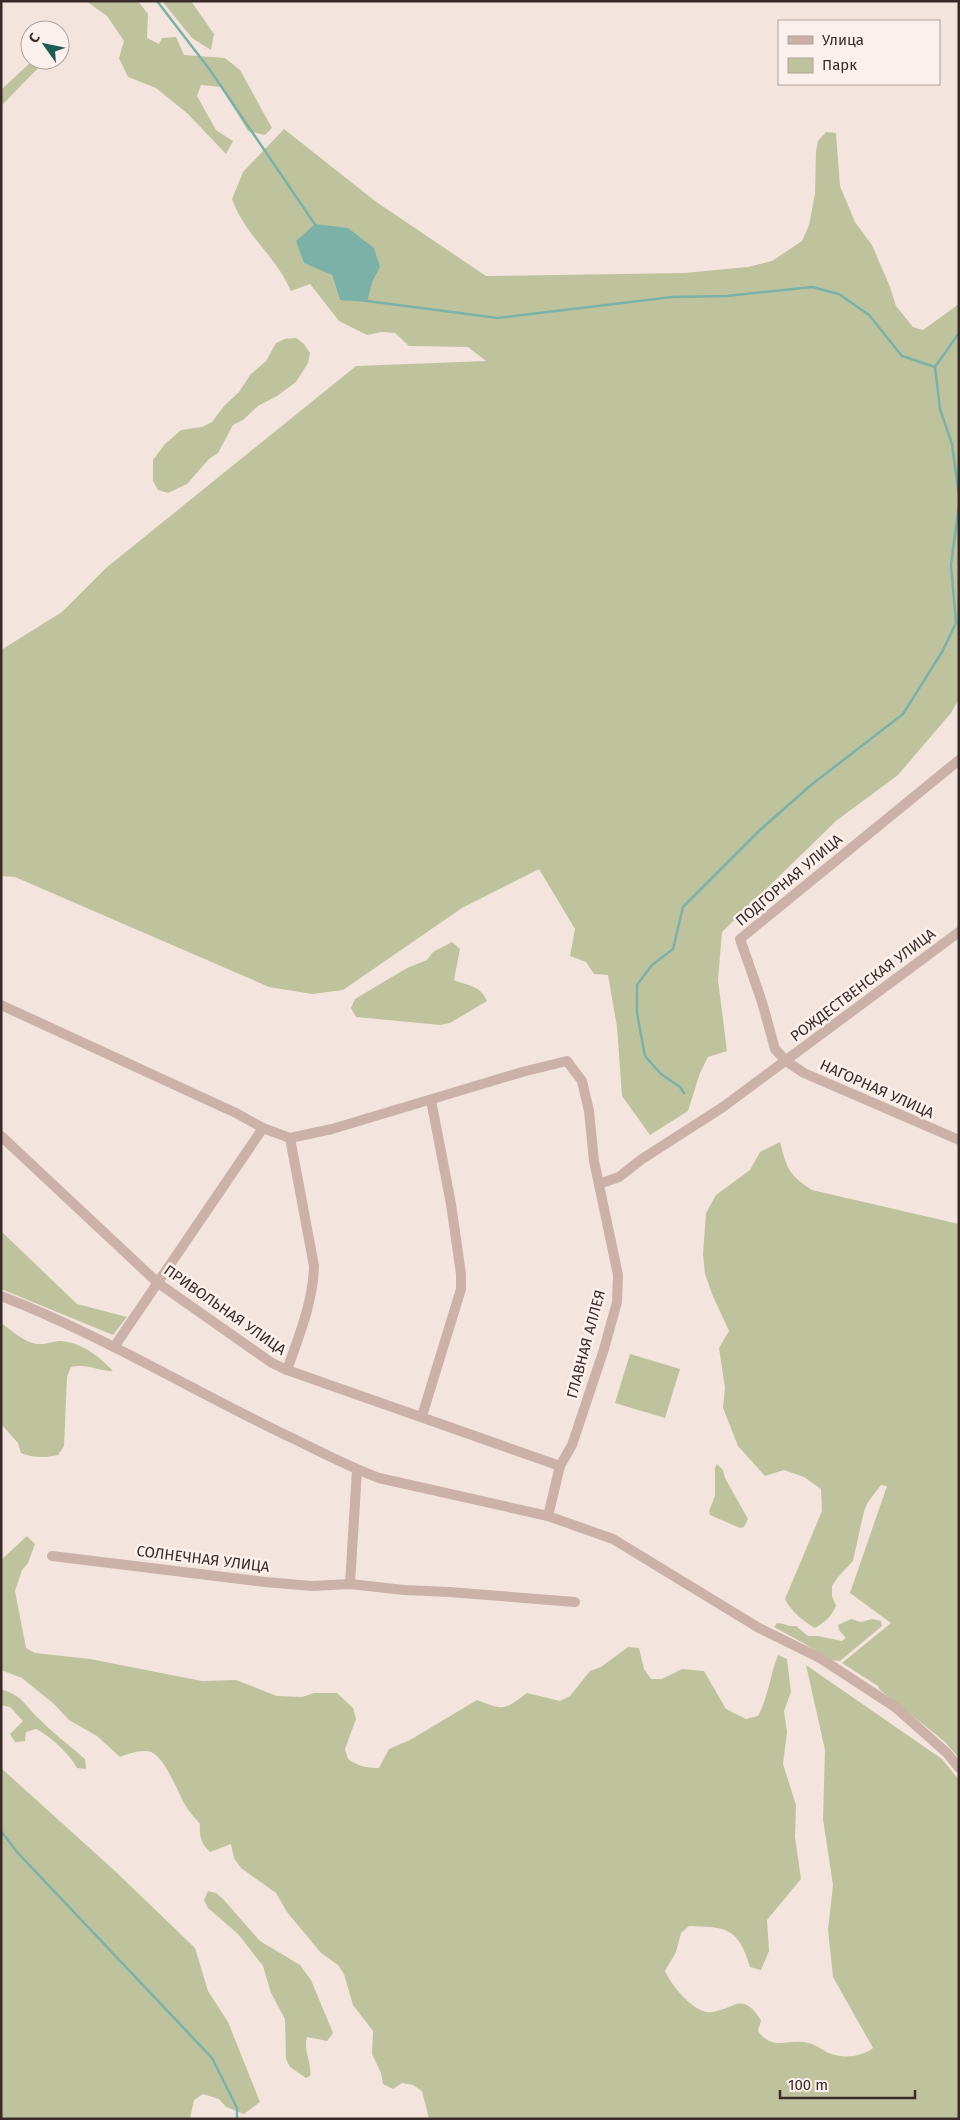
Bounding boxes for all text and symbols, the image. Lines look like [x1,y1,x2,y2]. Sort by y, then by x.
north arrow [20,20,70,70]
legend [778,20,940,85]
text: С [25,30,44,46]
text: Улица [822,31,864,49]
text: Парк [822,56,857,74]
street label: ПОДГОРНАЯ УЛИЦА [732,830,846,930]
street label: РОЖДЕСТВЕНСКАЯ УЛИЦА [787,924,939,1045]
street label: НАГОРНАЯ УЛИЦА [817,1056,937,1122]
street label: ПРИВОЛЬНАЯ УЛИЦА [160,1261,290,1359]
street label: ГЛАВНАЯ АЛЛЕЯ [563,1288,609,1400]
street label: СОЛНЕЧНАЯ УЛИЦА [136,1542,271,1576]
scale bar [780,2068,915,2100]
text: 100 m [788,2076,828,2094]

